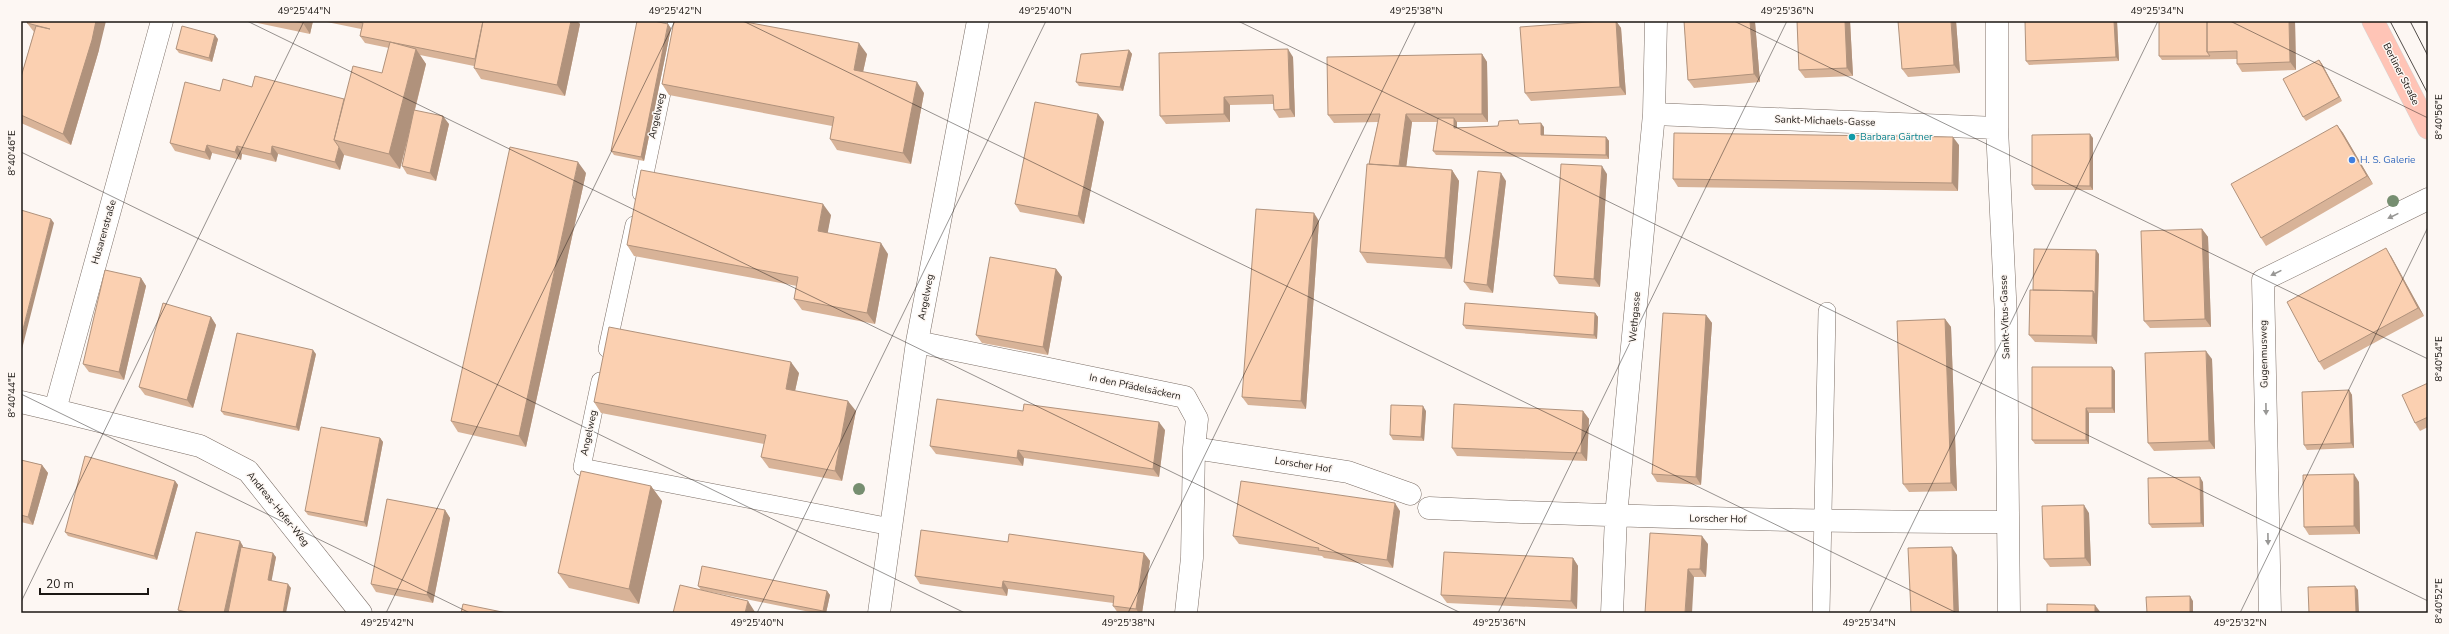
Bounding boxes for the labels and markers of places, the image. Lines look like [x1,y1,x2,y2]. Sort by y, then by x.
place label: Barbara Gärtner [1860,130,1933,144]
marker: Barbara Gärtner [1847,132,1857,142]
place label: H. S. Galerie [2360,153,2415,167]
marker: H. S. Galerie [2347,155,2357,165]

